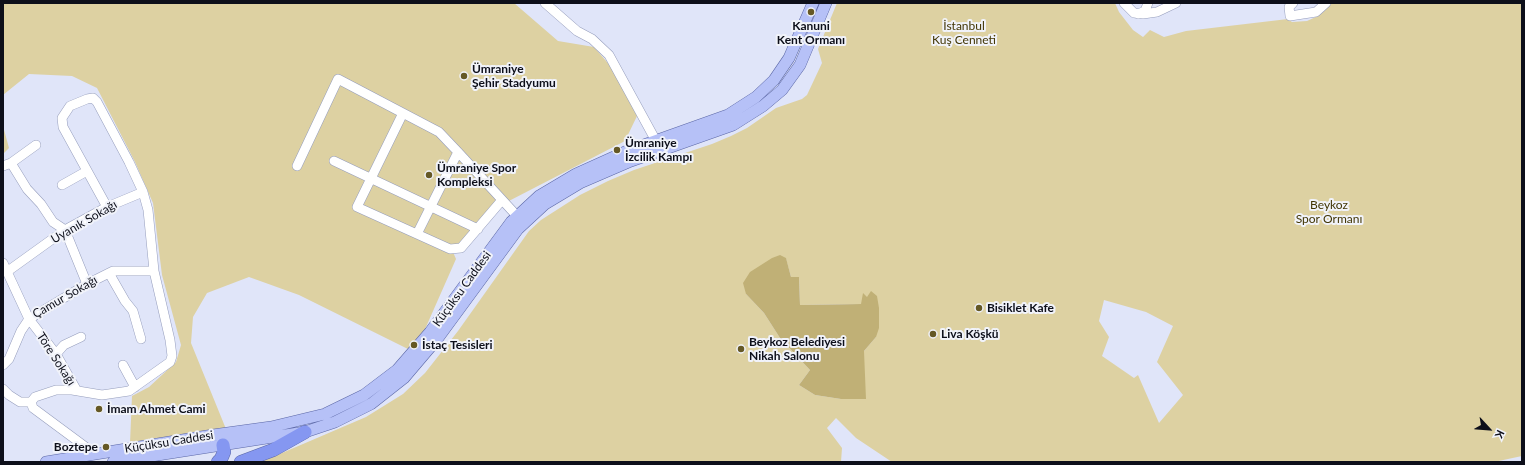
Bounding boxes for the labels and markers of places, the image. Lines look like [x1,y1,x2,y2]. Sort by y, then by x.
marker: Kanuni Kent Ormanı [806,7,816,17]
place label: Kanuni Kent Ormanı [777,19,845,47]
place label: Ümraniye Şehir Stadyumu [472,62,556,90]
marker: Ümraniye Şehir Stadyumu [459,71,469,81]
place label: Ümraniye İzcilik Kampı [625,136,692,164]
marker: Ümraniye İzcilik Kampı [612,145,622,155]
place label: Ümraniye Spor Kompleksi [437,161,516,189]
marker: Ümraniye Spor Kompleksi [424,170,434,180]
place label: Bisiklet Kafe [987,301,1054,315]
marker: Bisiklet Kafe [974,303,984,313]
place label: Liva Köşkü [941,327,999,341]
marker: Liva Köşkü [928,329,938,339]
place label: Beykoz Belediyesi Nikah Salonu [749,335,845,363]
place label: İstaç Tesisleri [422,338,493,352]
marker: İstaç Tesisleri [409,340,419,350]
marker: Beykoz Belediyesi Nikah Salonu [736,344,746,354]
place label: İmam Ahmet Cami [107,402,206,416]
marker: İmam Ahmet Cami [94,404,104,414]
place label: Boztepe [54,440,98,454]
marker: Boztepe [101,442,111,452]

